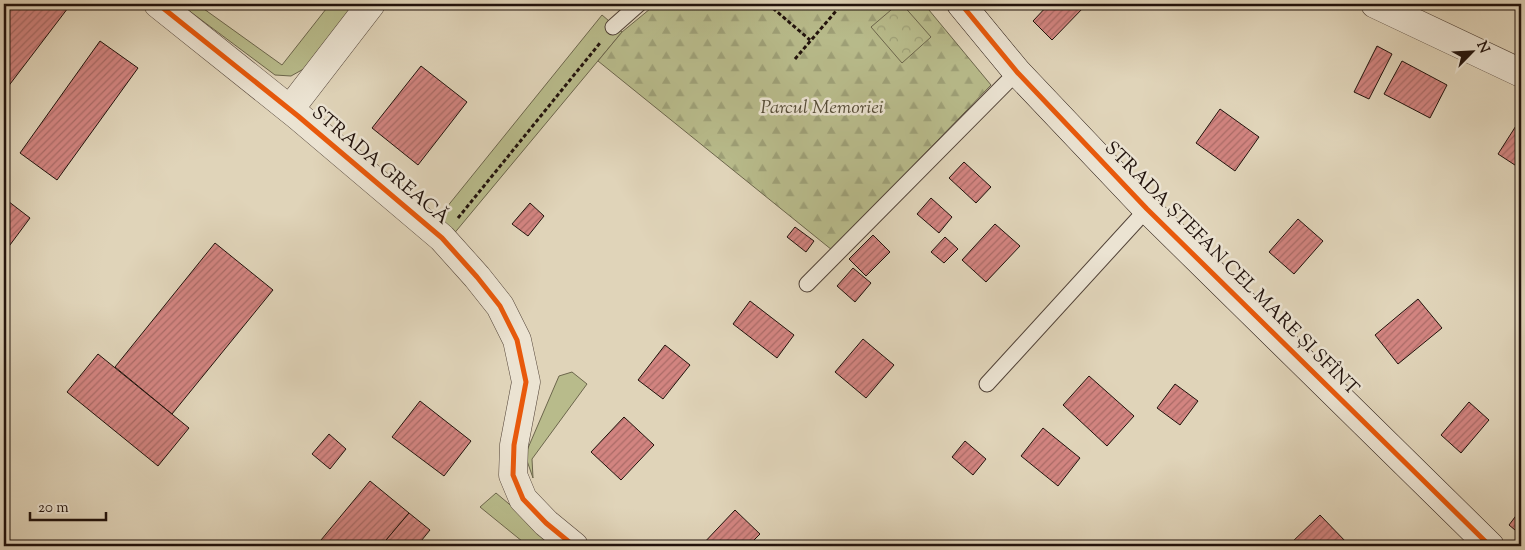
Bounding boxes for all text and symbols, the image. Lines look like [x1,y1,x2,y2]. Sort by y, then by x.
north arrow [1448,28,1498,78]
text: N [1471,38,1493,57]
park label: Parcul Memoriei [760,95,884,122]
street label: STRADA GREACĂ [305,100,455,232]
street label: STRADA ȘTEFAN CEL MARE ȘI SFÎNT [1098,136,1364,402]
scale bar [30,490,106,522]
text: 20 m [38,498,69,519]

